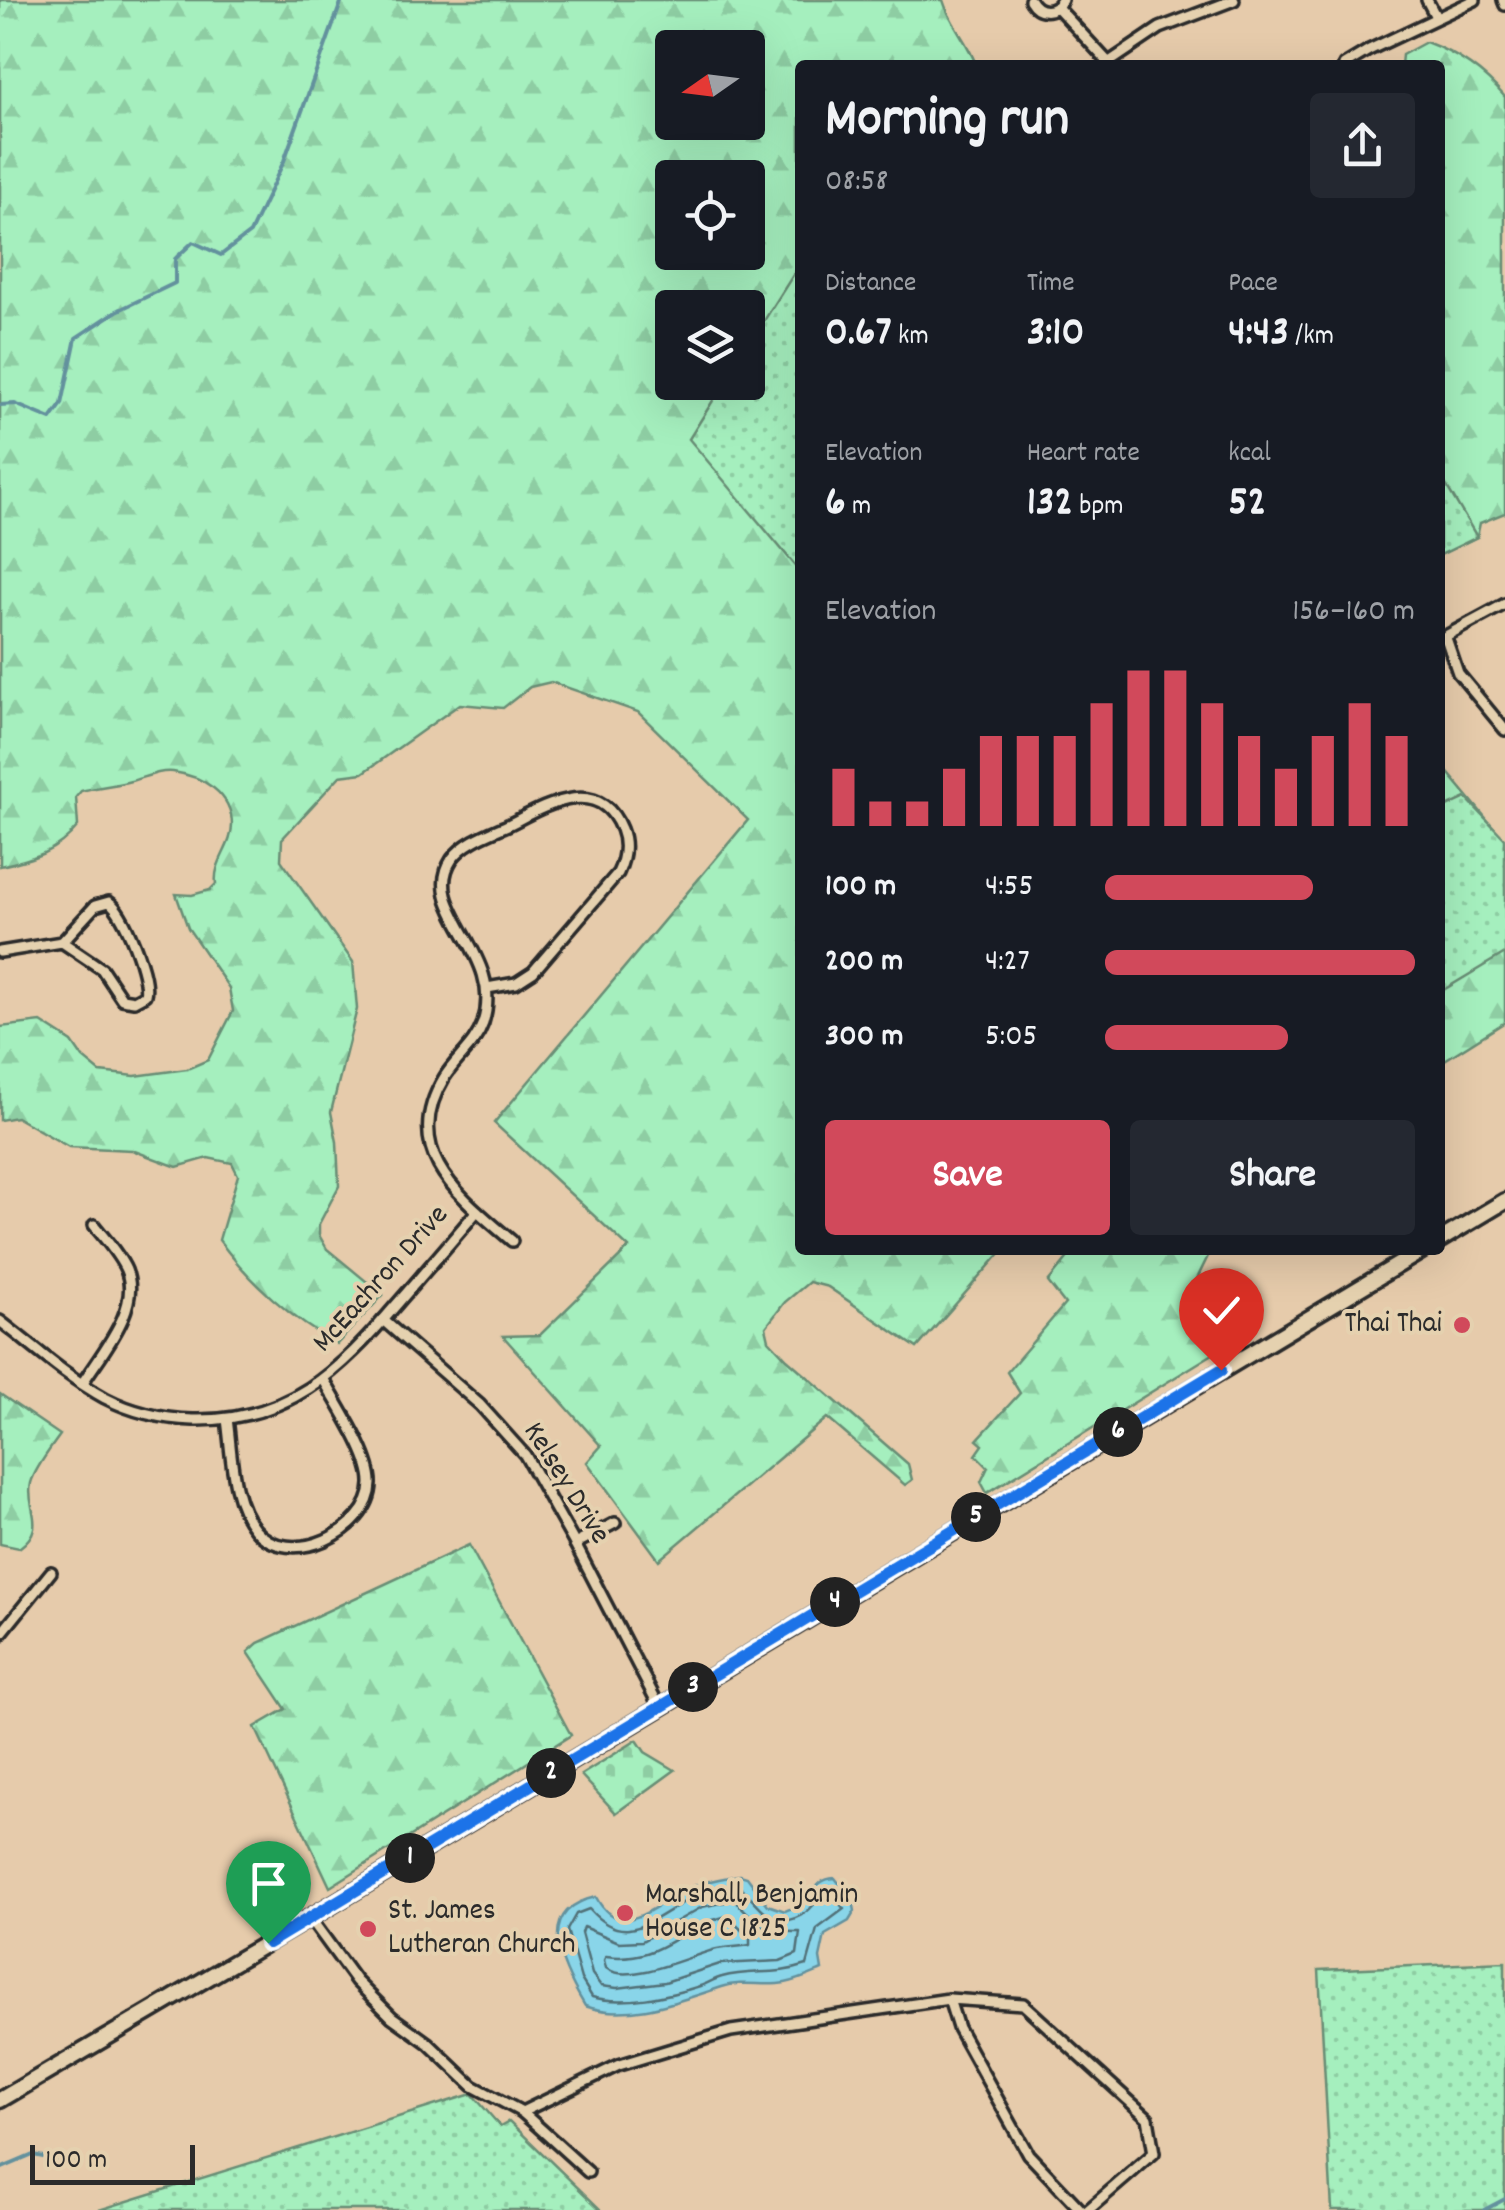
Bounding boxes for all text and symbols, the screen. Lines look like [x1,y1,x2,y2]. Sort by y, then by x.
north arrow [655,30,765,140]
map controls [655,30,765,400]
text: Morning run [825,83,1069,162]
button: share [1310,93,1415,198]
button: locate [655,160,765,270]
text: 08:58 [825,160,888,206]
text: Distance [825,265,916,305]
text: Time [1027,265,1075,305]
text: Pace [1228,265,1278,305]
button: layers [655,290,765,400]
text: 0.67 [825,305,892,365]
text: 3:10 [1027,305,1084,365]
text: 4:43 [1228,305,1289,365]
text: km [892,318,929,358]
text: /km [1289,318,1334,358]
text: Elevation [825,435,922,475]
text: Heart rate [1027,435,1140,475]
text: kcal [1228,435,1271,475]
text: 6 [825,475,846,535]
text: 132 [1027,475,1073,535]
text: 52 [1228,475,1266,535]
text: m [846,488,871,528]
text: bpm [1073,488,1124,528]
text: Elevation [825,590,936,636]
text: 156–160 m [1292,590,1415,636]
text: 100 m [825,865,896,911]
text: 4:55 [985,865,1033,911]
text: 200 m [825,940,903,986]
text: 4:27 [985,940,1030,986]
text: 300 m [825,1015,903,1061]
text: 5:05 [985,1015,1037,1061]
button: Save [825,1120,1110,1235]
button: Share [1130,1120,1415,1235]
street label: McEachron Drive [304,1196,460,1364]
pin [1179,1268,1264,1371]
icon: check [1194,1283,1249,1338]
place label: Thai Thai [1345,1304,1442,1347]
marker: Thai Thai [1451,1314,1473,1336]
pin: 6 [1093,1407,1143,1457]
text: 6 [1111,1412,1125,1452]
street label: Kelsey Drive [511,1415,619,1553]
pin: 5 [951,1492,1001,1542]
text: 5 [970,1497,982,1537]
pin: 4 [810,1577,860,1627]
text: 4 [829,1582,841,1622]
pin: 3 [668,1662,718,1712]
text: 3 [687,1667,699,1707]
pin: 2 [526,1748,576,1798]
text: 2 [545,1753,557,1793]
pin: 1 [385,1833,435,1883]
text: 1 [407,1838,413,1878]
pin [226,1841,311,1944]
icon: arrive [241,1856,296,1911]
place label: Marshall, Benjamin House C 1825 [645,1875,858,1952]
place label: St. James Lutheran Church [388,1891,576,1968]
marker: Marshall, Benjamin House C 1825 [614,1902,636,1924]
marker: St. James Lutheran Church [357,1918,379,1940]
scale bar [30,2140,195,2184]
text: 100 m [45,2142,107,2182]

